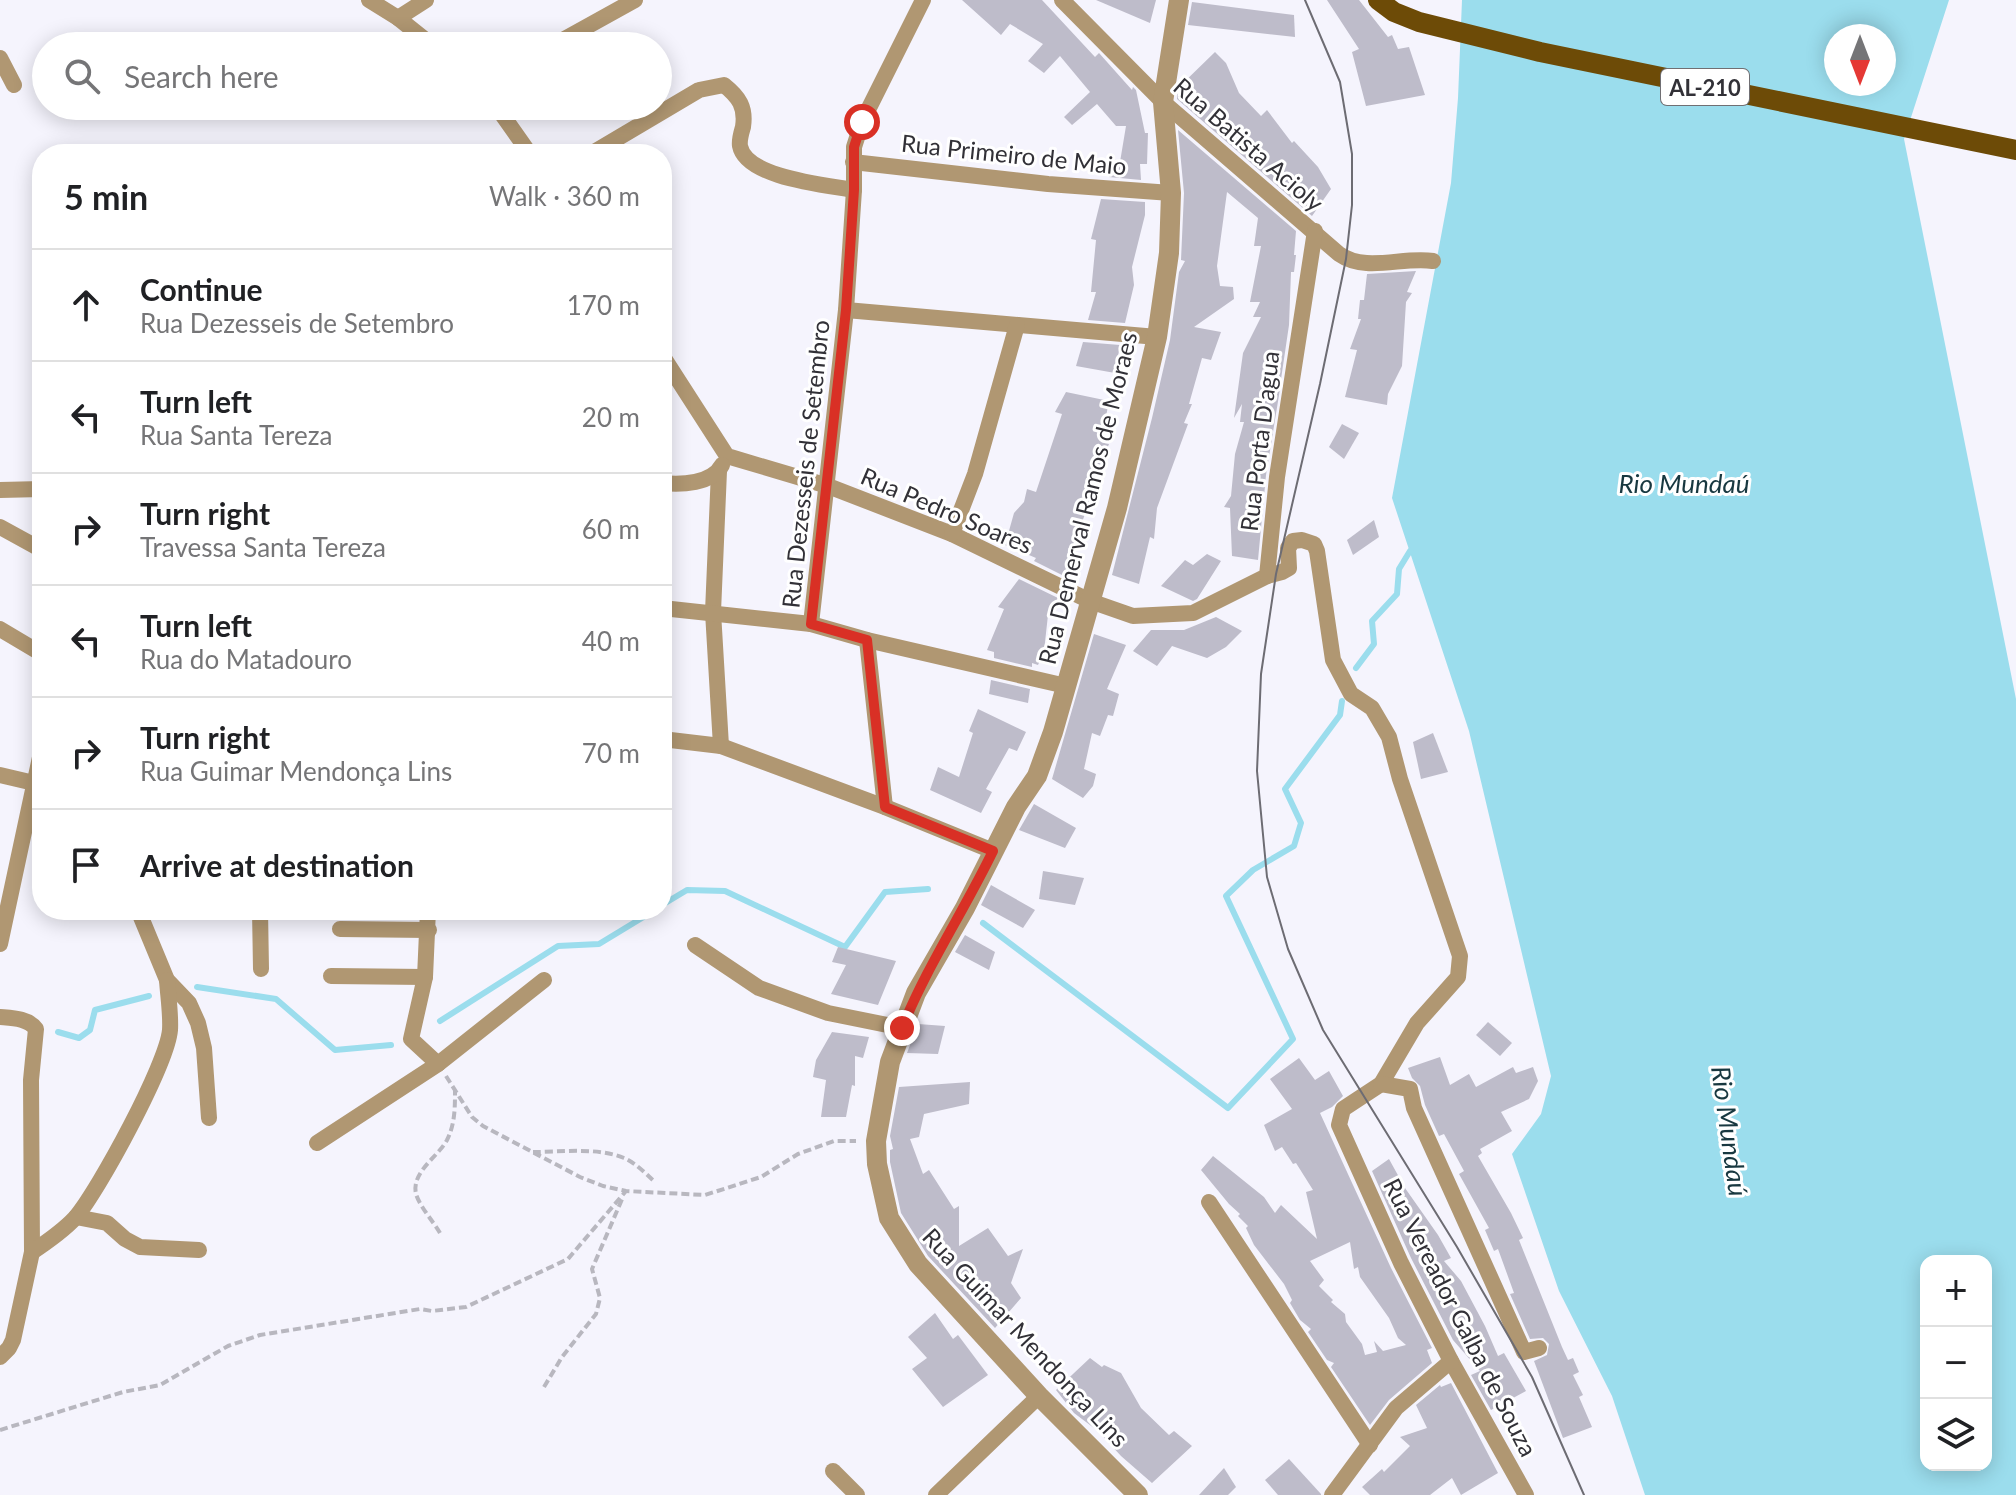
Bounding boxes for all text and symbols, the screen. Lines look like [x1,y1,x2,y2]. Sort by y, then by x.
north arrow [1824,24,1896,96]
search box [32,32,672,120]
icon: search [60,54,104,98]
text: Search here [124,58,279,94]
road number: AL-210 [1661,69,1749,105]
street label: Rua Batista Acioly [1168,71,1330,217]
route start [844,104,880,140]
street label: Rua Primeiro de Maio [900,128,1128,180]
text: 5 min [64,176,148,217]
text: Walk · 360 m [489,180,640,212]
text: Continue [140,271,263,307]
icon: ahead [64,283,108,327]
text: 170 m [567,289,640,321]
text: Rua Dezesseis de Setembro [140,307,454,339]
street label: Rua Dezesseis de Setembro [775,318,835,610]
street label: Rua Demerval Ramos de Moraes [1032,329,1142,667]
street label: Rua Porta D'agua [1234,349,1284,533]
text: Turn left [140,383,252,419]
icon: left [64,395,108,439]
text: 20 m [582,401,640,433]
text: Rua Santa Tereza [140,419,332,451]
street label: Rua Pedro Soares [857,461,1037,559]
water label: Rio Mundaú [1618,467,1750,499]
text: Turn right [140,495,270,531]
icon: right [64,507,108,551]
text: 60 m [582,513,640,545]
text: Travessa Santa Tereza [140,531,386,563]
text: Turn left [140,607,252,643]
icon: left [64,619,108,663]
text: 40 m [582,625,640,657]
text: Rua do Matadouro [140,643,352,675]
text: Turn right [140,719,270,755]
icon: right [64,731,108,775]
text: 70 m [582,737,640,769]
text: Rua Guimar Mendonça Lins [140,755,452,787]
icon: arrive [64,843,108,887]
text: Arrive at destination [140,847,414,883]
route end [884,1010,920,1046]
water label: Rio Mundaú [1705,1064,1755,1198]
street label: Rua Vereador Galba de Souza [1378,1173,1544,1461]
street label: Rua Guimar Mendonça Lins [917,1222,1135,1452]
map controls [1920,1255,1992,1471]
button: + [1920,1255,1992,1327]
button: − [1920,1327,1992,1399]
button: layers [1920,1399,1992,1471]

